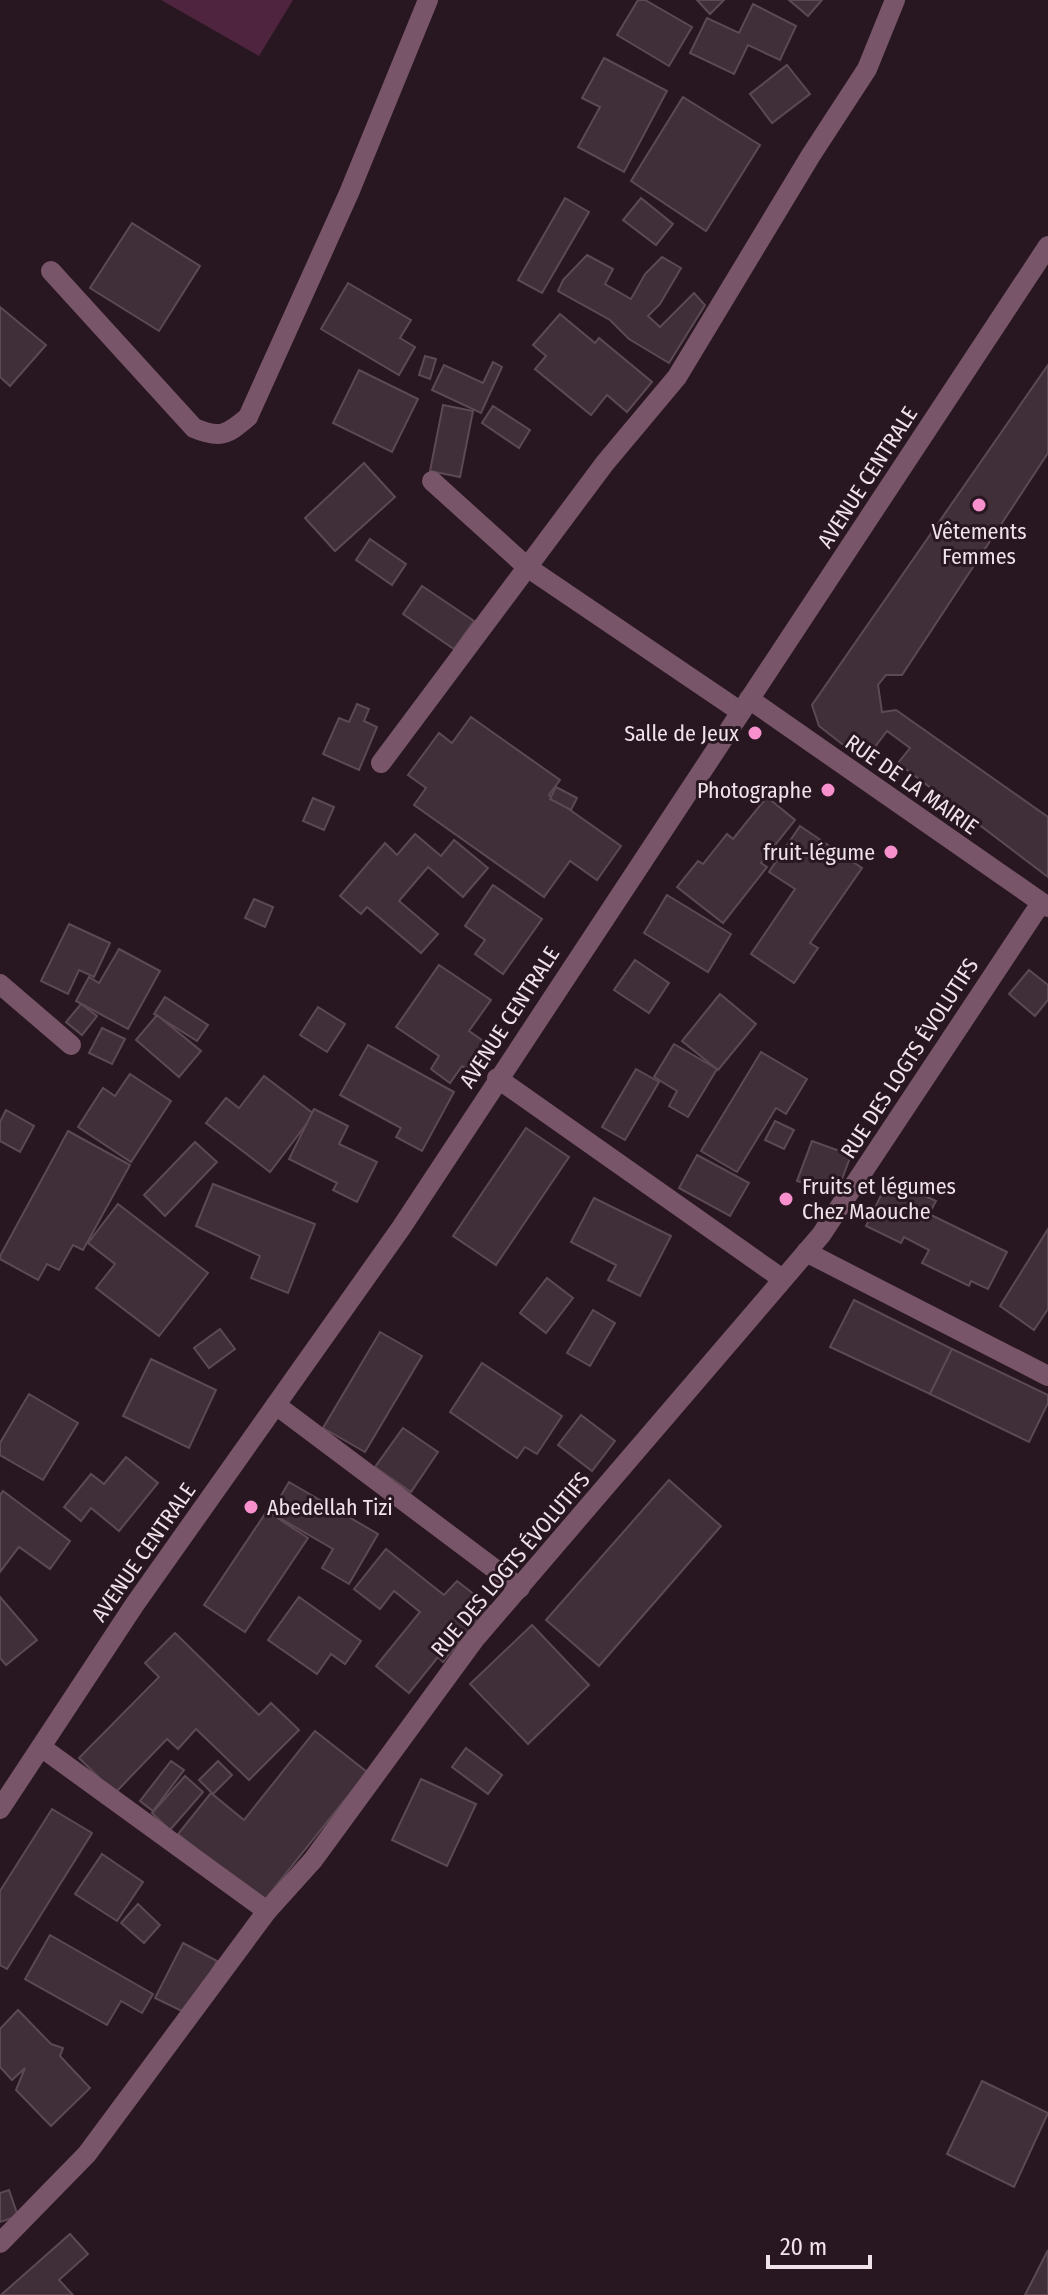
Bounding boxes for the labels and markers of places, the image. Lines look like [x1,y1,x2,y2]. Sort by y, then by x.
marker: Vêtements Femmes [970,496,988,514]
place label: Vêtements Femmes [931,518,1027,570]
place label: Salle de Jeux [624,720,739,747]
marker: Salle de Jeux [746,724,764,742]
place label: Photographe [697,777,812,804]
marker: Photographe [819,781,837,799]
place label: fruit-légume [763,839,875,866]
marker: fruit-légume [882,843,900,861]
place label: Fruits et légumes Chez Maouche [802,1173,956,1225]
marker: Fruits et légumes Chez Maouche [777,1190,795,1208]
place label: Abedellah Tizi [267,1494,393,1521]
marker: Abedellah Tizi [242,1498,260,1516]

